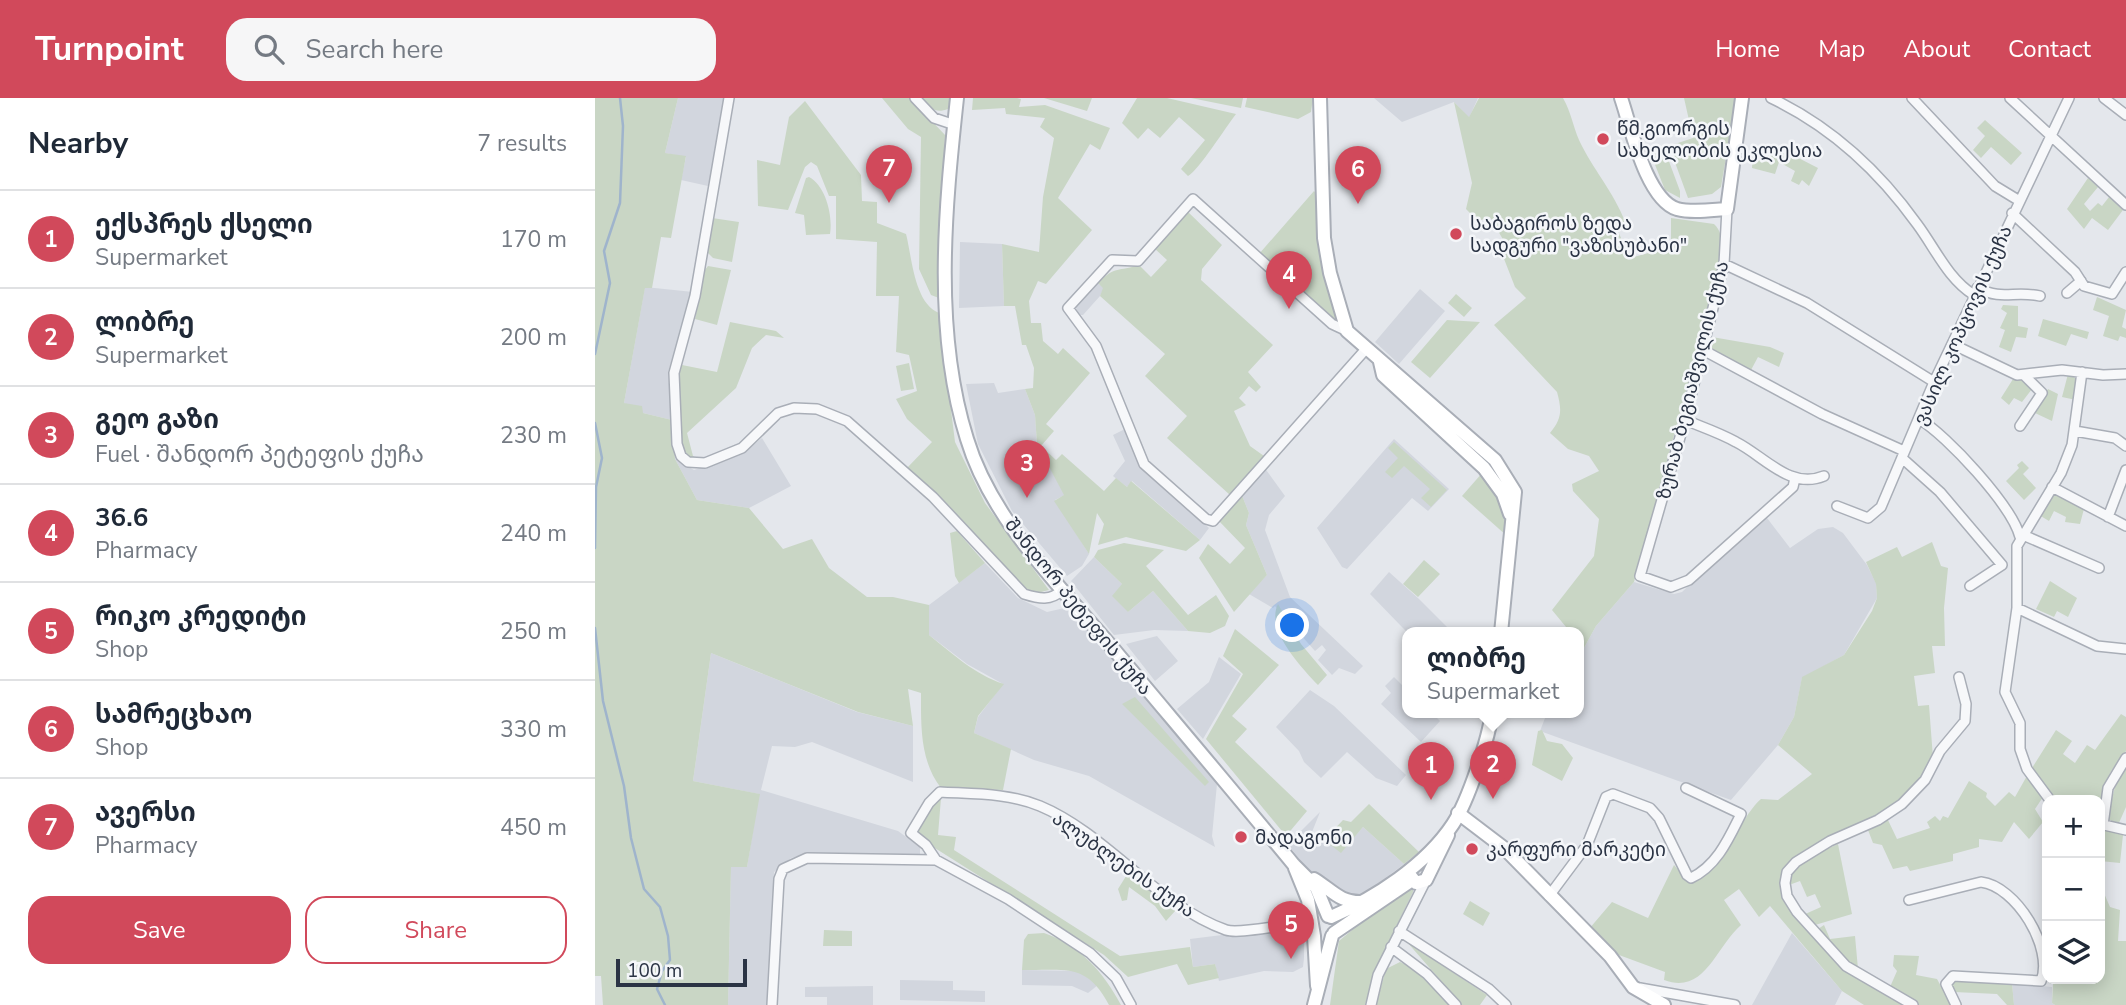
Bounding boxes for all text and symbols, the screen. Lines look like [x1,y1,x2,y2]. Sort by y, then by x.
search box [226,18,716,81]
text: Turnpoint [35,27,184,72]
icon: search [250,30,288,68]
text: Search here [306,32,443,67]
text: Home [1715,33,1780,65]
text: Map [1818,33,1865,65]
text: About [1903,33,1970,65]
text: Contact [2008,33,2091,65]
place label: წმ.გიორგის სახელობის ეკლესია [1617,116,1822,164]
text: Nearby [28,123,128,164]
text: 7 results [477,128,567,159]
marker: წმ.გიორგის სახელობის ეკლესია [1595,131,1611,147]
pin: 7 [866,145,912,203]
pin: 6 [1335,146,1381,204]
text: ექსპრეს ქსელი [95,207,313,242]
place label: საბაგიროს ზედა სადგური "ვაზისუბანი" [1470,211,1687,259]
street label: ვასილ კოპცოვის ქუჩა [1907,221,2019,429]
text: 1 [44,224,58,255]
text: 170 m [500,224,567,255]
marker: საბაგიროს ზედა სადგური "ვაზისუბანი" [1448,226,1464,242]
text: Supermarket [95,242,228,273]
pin: 4 [1266,251,1312,309]
street label: ზურაბ ბეგიაშვილის ქუჩა [1651,258,1735,502]
text: ლიბრე [95,305,194,340]
text: 2 [44,322,58,353]
text: 200 m [500,322,567,353]
text: Supermarket [95,340,228,371]
text: გეო გაზი [95,402,219,437]
text: 3 [44,420,58,451]
text: 230 m [500,420,567,451]
text: Fuel · შანდორ პეტეფის ქუჩა [95,439,424,470]
pin: 3 [1004,440,1050,498]
text: 36.6 [95,500,148,535]
street label: შანდორ პეტეფის ქუჩა [999,513,1158,701]
text: 4 [44,518,58,549]
text: 240 m [500,518,567,549]
text: Pharmacy [95,535,197,566]
text: რიკო კრედიტი [95,599,307,634]
your location [1275,608,1309,642]
text: 5 [44,616,58,647]
text: 250 m [500,616,567,647]
popup [1402,627,1584,718]
text: Shop [95,634,148,665]
text: ლიბრე [1427,641,1526,676]
text: Supermarket [1427,676,1559,707]
text: სამრეცხაო [95,697,252,732]
text: 6 [44,714,58,745]
text: 330 m [500,714,567,745]
text: Shop [95,732,148,763]
pin: 2 [1470,741,1516,799]
pin: 1 [1408,742,1454,800]
text: ავერსი [95,795,196,830]
map controls [2042,795,2105,984]
button: + [2042,795,2105,858]
street label: ალუბლების ქუჩა [1047,806,1200,924]
text: 7 [44,812,58,843]
text: 450 m [500,812,567,843]
place label: მადაგონი [1255,825,1352,851]
marker: მადაგონი [1233,829,1249,845]
text: Pharmacy [95,830,197,861]
place label: კარფური მარკეტი [1486,837,1666,863]
marker: კარფური მარკეტი [1464,841,1480,857]
button: − [2042,858,2105,921]
button: Save [28,896,291,964]
button: Share [305,896,567,964]
pin: 5 [1268,901,1314,959]
button: layers [2042,921,2105,984]
scale bar [616,956,747,988]
text: 100 m [627,958,682,984]

